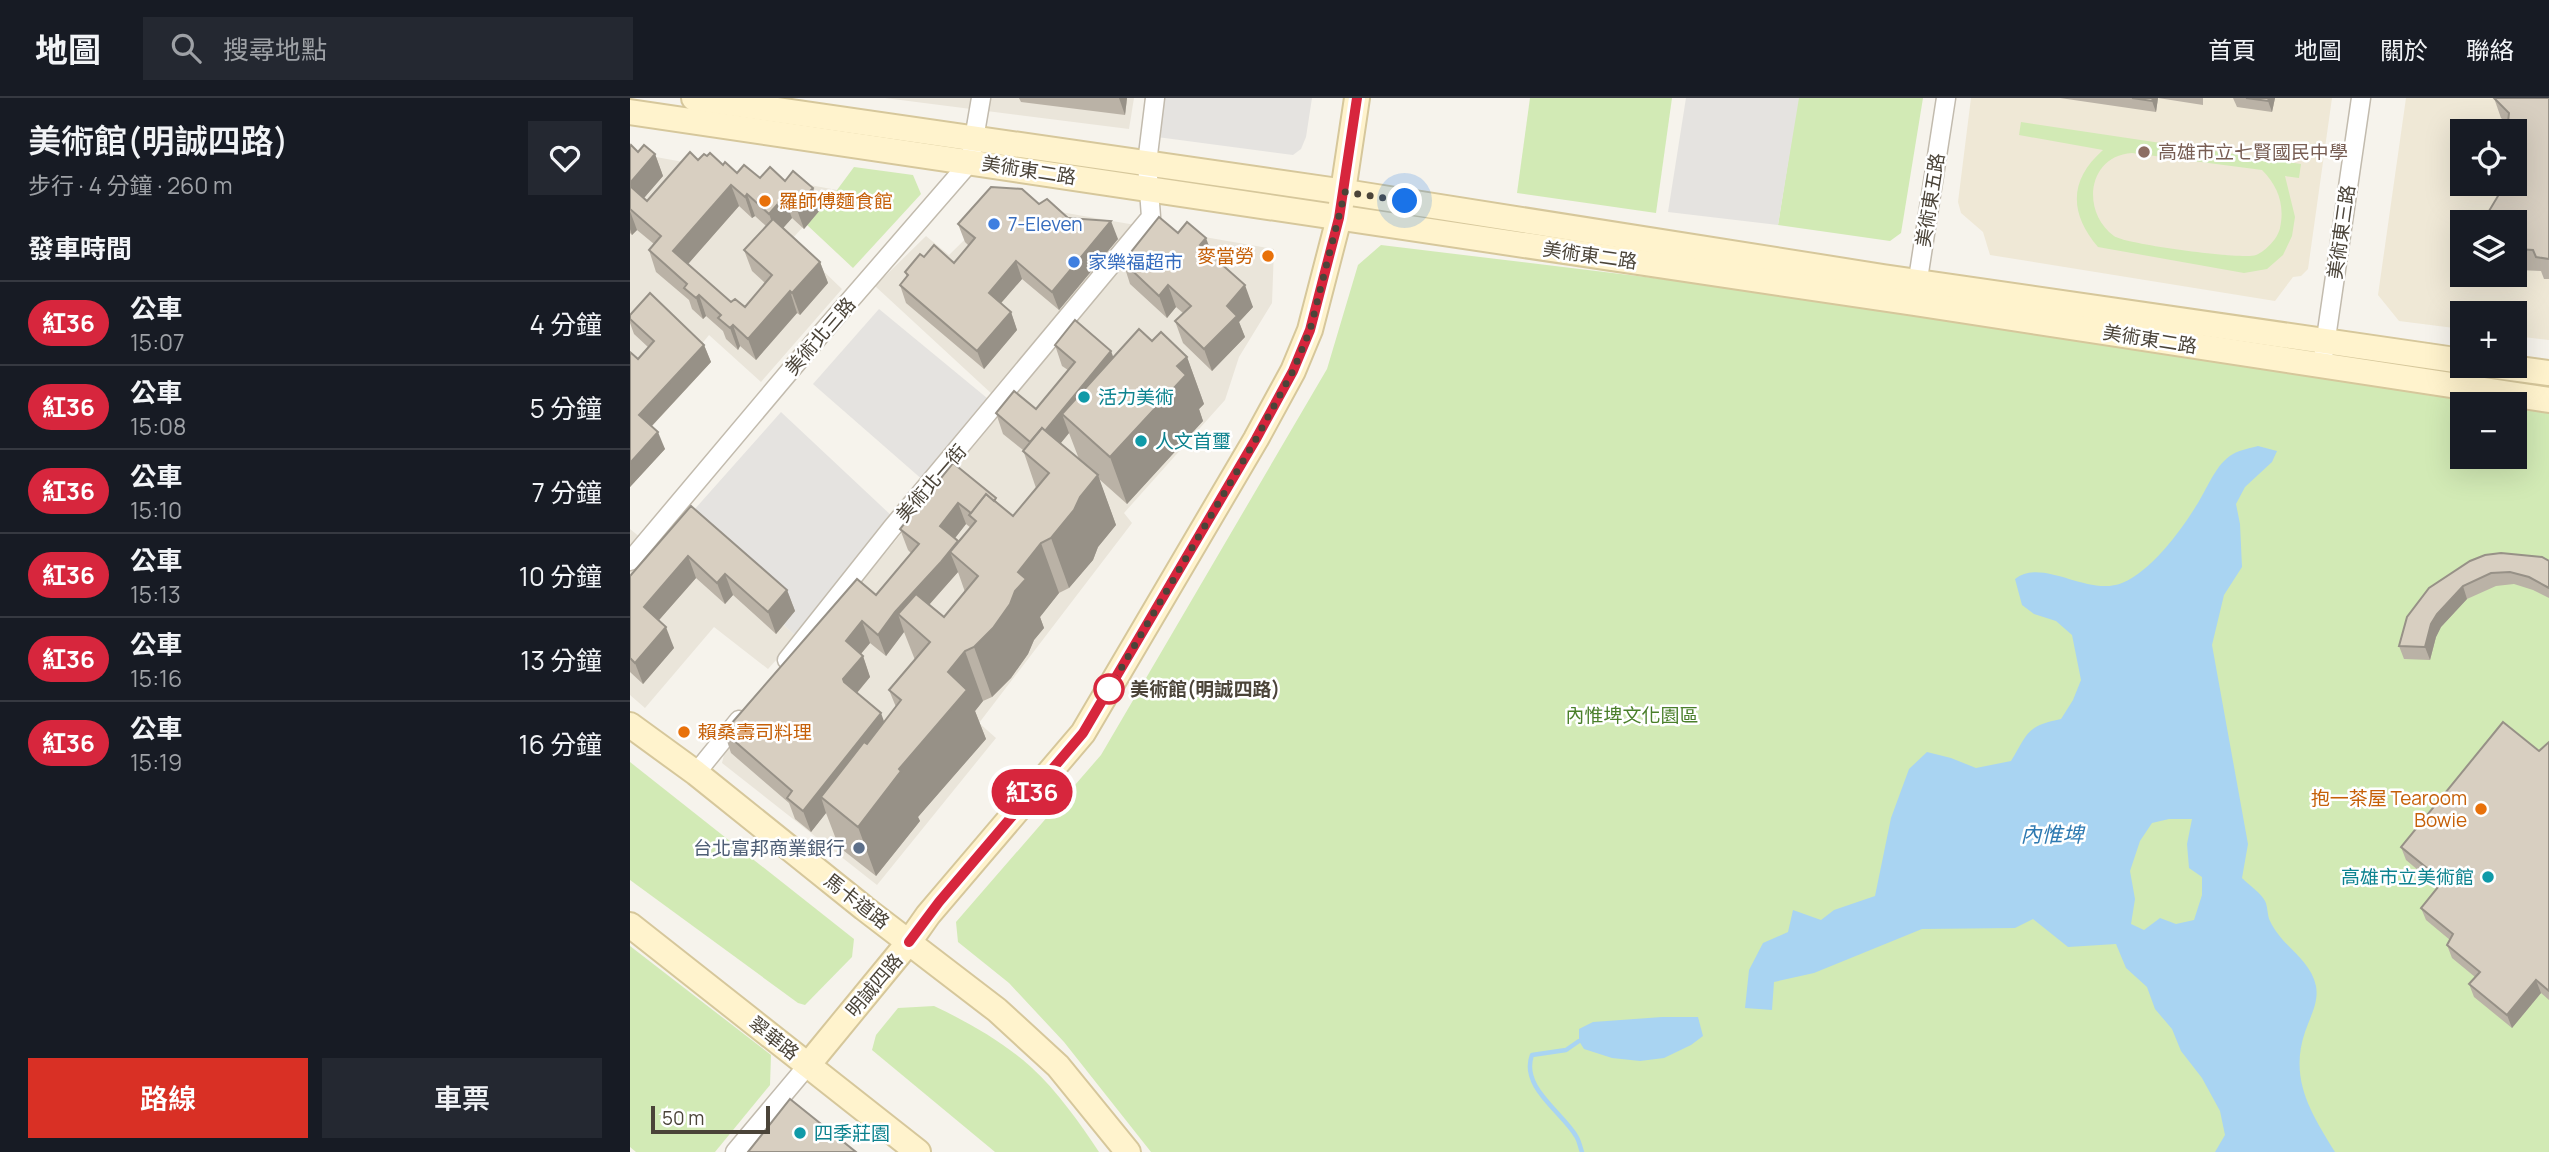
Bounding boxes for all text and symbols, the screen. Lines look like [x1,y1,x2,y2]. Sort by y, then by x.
search box [143,17,633,80]
text: 地圖 [35,27,101,72]
icon: search [167,29,205,67]
text: 搜尋地點 [223,31,327,67]
text: 首頁 [2208,33,2256,66]
text: 地圖 [2294,33,2342,66]
text: 關於 [2380,33,2428,66]
text: 聯絡 [2466,33,2514,66]
text: 美術館(明誠四路) [28,118,288,163]
map controls [2450,119,2527,469]
button: locate [2450,119,2527,196]
button: heart [528,121,602,195]
place label: 高雄市立七賢國民中學 [2158,139,2348,165]
marker: 高雄市立七賢國民中學 [2136,144,2152,160]
street label: 美術東二路 [980,150,1078,190]
street label: 美術東五路 [1910,151,1950,249]
text: 步行 · 4 分鐘 · 260 m [28,169,233,201]
your location [1387,183,1422,218]
street label: 美術東三路 [2322,183,2360,281]
place label: 羅師傅麵食館 [779,188,893,214]
marker: 羅師傅麵食館 [757,193,773,209]
button: layers [2450,210,2527,287]
place label: 7-Eleven [1008,211,1083,237]
marker: 7-Eleven [986,216,1002,232]
text: 發車時間 [28,230,132,266]
street label: 美術東二路 [1541,236,1639,274]
place label: 麥當勞 [1197,243,1254,269]
marker: 麥當勞 [1260,248,1276,264]
place label: 家樂福超市 [1088,249,1183,275]
marker: 家樂福超市 [1066,254,1082,270]
text: 公車 [130,290,182,326]
street label: 美術北三路 [779,292,861,380]
button: + [2450,301,2527,378]
text: 紅36 [42,306,95,339]
text: 4 分鐘 [529,306,602,342]
street label: 美術東二路 [2101,319,2199,359]
text: 15:07 [130,326,185,358]
text: 公車 [130,374,182,410]
place label: 活力美術 [1098,384,1174,410]
marker: 活力美術 [1076,389,1092,405]
text: 紅36 [42,390,95,423]
text: 5 分鐘 [530,390,602,426]
button: − [2450,392,2527,469]
text: 15:08 [130,410,186,442]
place label: 人文首璽 [1155,428,1231,454]
marker: 人文首璽 [1133,433,1149,449]
street label: 美術北一街 [890,439,972,527]
text: 公車 [130,458,182,494]
text: 紅36 [42,474,95,507]
text: 7 分鐘 [532,474,602,510]
text: 15:10 [130,494,182,526]
text: 公車 [130,542,182,578]
text: 紅36 [42,558,95,591]
text: 10 分鐘 [519,558,602,594]
text: 15:13 [130,578,181,610]
text: 公車 [130,626,182,662]
text: 紅36 [42,642,95,675]
text: 13 分鐘 [520,642,602,678]
text: 15:16 [130,662,182,694]
marker: 美術館(明誠四路) [1094,674,1124,704]
place label: 美術館(明誠四路) [1130,676,1280,702]
park label: 內惟埤文化園區 [1565,702,1699,728]
text: 公車 [130,710,182,746]
place label: 賴桑壽司料理 [698,719,812,745]
marker: 賴桑壽司料理 [676,724,692,740]
text: 紅36 [42,726,95,759]
text: 16 分鐘 [519,726,602,762]
text: 15:19 [130,746,182,778]
line badge: 紅36 [992,769,1072,815]
text: 紅36 [1006,775,1058,808]
place label: 抱一茶屋 Tearoom Bowie [2311,785,2467,833]
marker: 抱一茶屋 Tearoom Bowie [2473,801,2489,817]
water label: 內惟埤 [2021,820,2086,848]
place label: 台北富邦商業銀行 [693,835,845,861]
marker: 台北富邦商業銀行 [851,840,867,856]
place label: 高雄市立美術館 [2341,864,2474,890]
street label: 馬卡道路 [819,867,895,935]
marker: 高雄市立美術館 [2480,869,2496,885]
street label: 明誠四路 [840,948,908,1022]
street label: 翠華路 [744,1010,804,1066]
button: 路線 [28,1058,308,1138]
button: 車票 [322,1058,602,1138]
scale bar [651,1103,770,1135]
text: 50 m [662,1105,704,1131]
place label: 四季莊園 [814,1120,890,1146]
marker: 四季莊園 [792,1125,808,1141]

